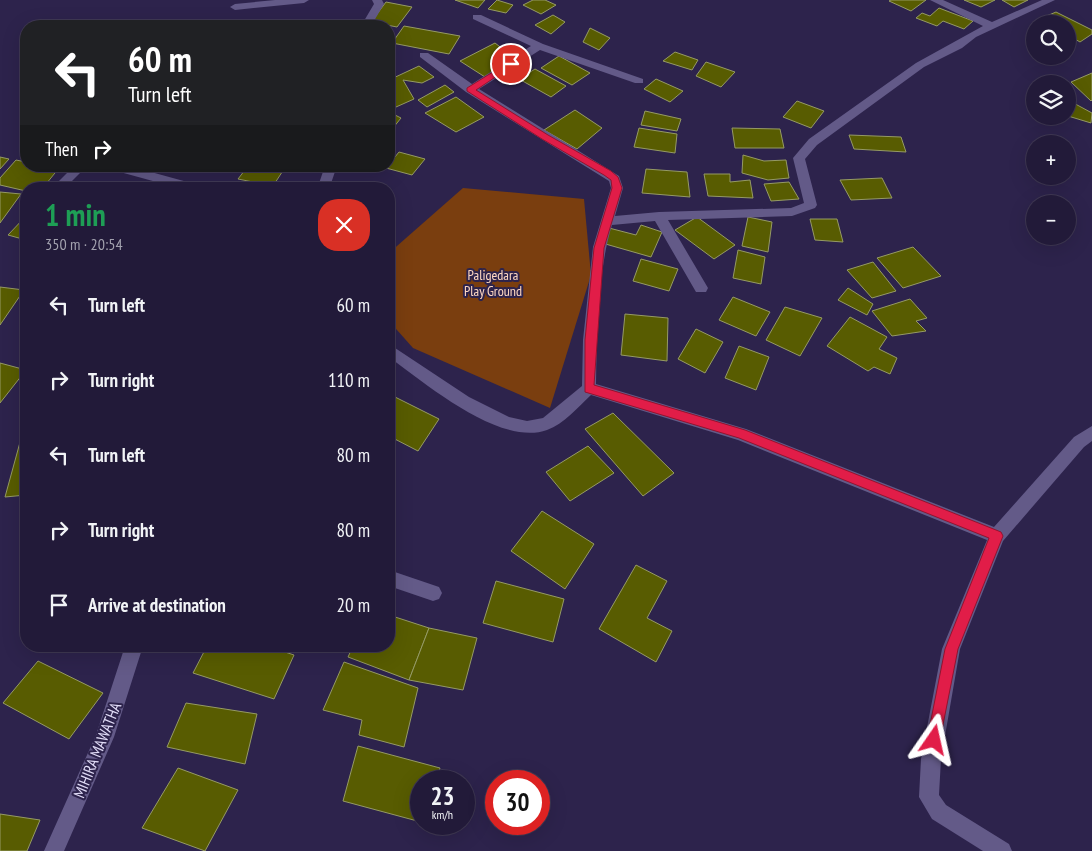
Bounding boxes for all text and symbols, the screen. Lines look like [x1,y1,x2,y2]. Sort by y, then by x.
map controls [1026,15,1076,245]
button: search [1026,15,1076,65]
text: 60 m [128,36,192,82]
icon: left [45,40,110,105]
pin [490,43,532,85]
icon: arrive [497,50,525,78]
button: layers [1026,75,1076,125]
text: Turn left [128,80,192,108]
icon: right [88,135,116,163]
button: + [1026,135,1076,185]
text: Then [45,137,78,161]
text: 1 min [45,195,106,234]
button: − [1026,195,1076,245]
button: close [318,199,370,251]
text: 350 m · 20:54 [45,234,123,254]
park label: Paligedara Play Ground [464,266,522,300]
icon: left [45,291,73,319]
text: Turn left [88,293,145,317]
text: 60 m [337,293,370,317]
icon: right [45,366,73,394]
text: Turn right [88,368,154,392]
text: 110 m [328,368,370,392]
icon: left [45,441,73,469]
text: Turn left [88,443,145,467]
text: 80 m [337,443,370,467]
icon: right [45,516,73,544]
text: Turn right [88,518,154,542]
text: 80 m [337,518,370,542]
icon: arrive [45,591,73,619]
text: Arrive at destination [88,593,226,617]
text: 20 m [337,593,370,617]
street label: MIHIRA MAWATHA [69,699,125,801]
position arrow [907,713,959,765]
speed limit sign: 30 [485,770,550,835]
text: 23 [431,780,454,812]
text: km/h [432,807,453,822]

